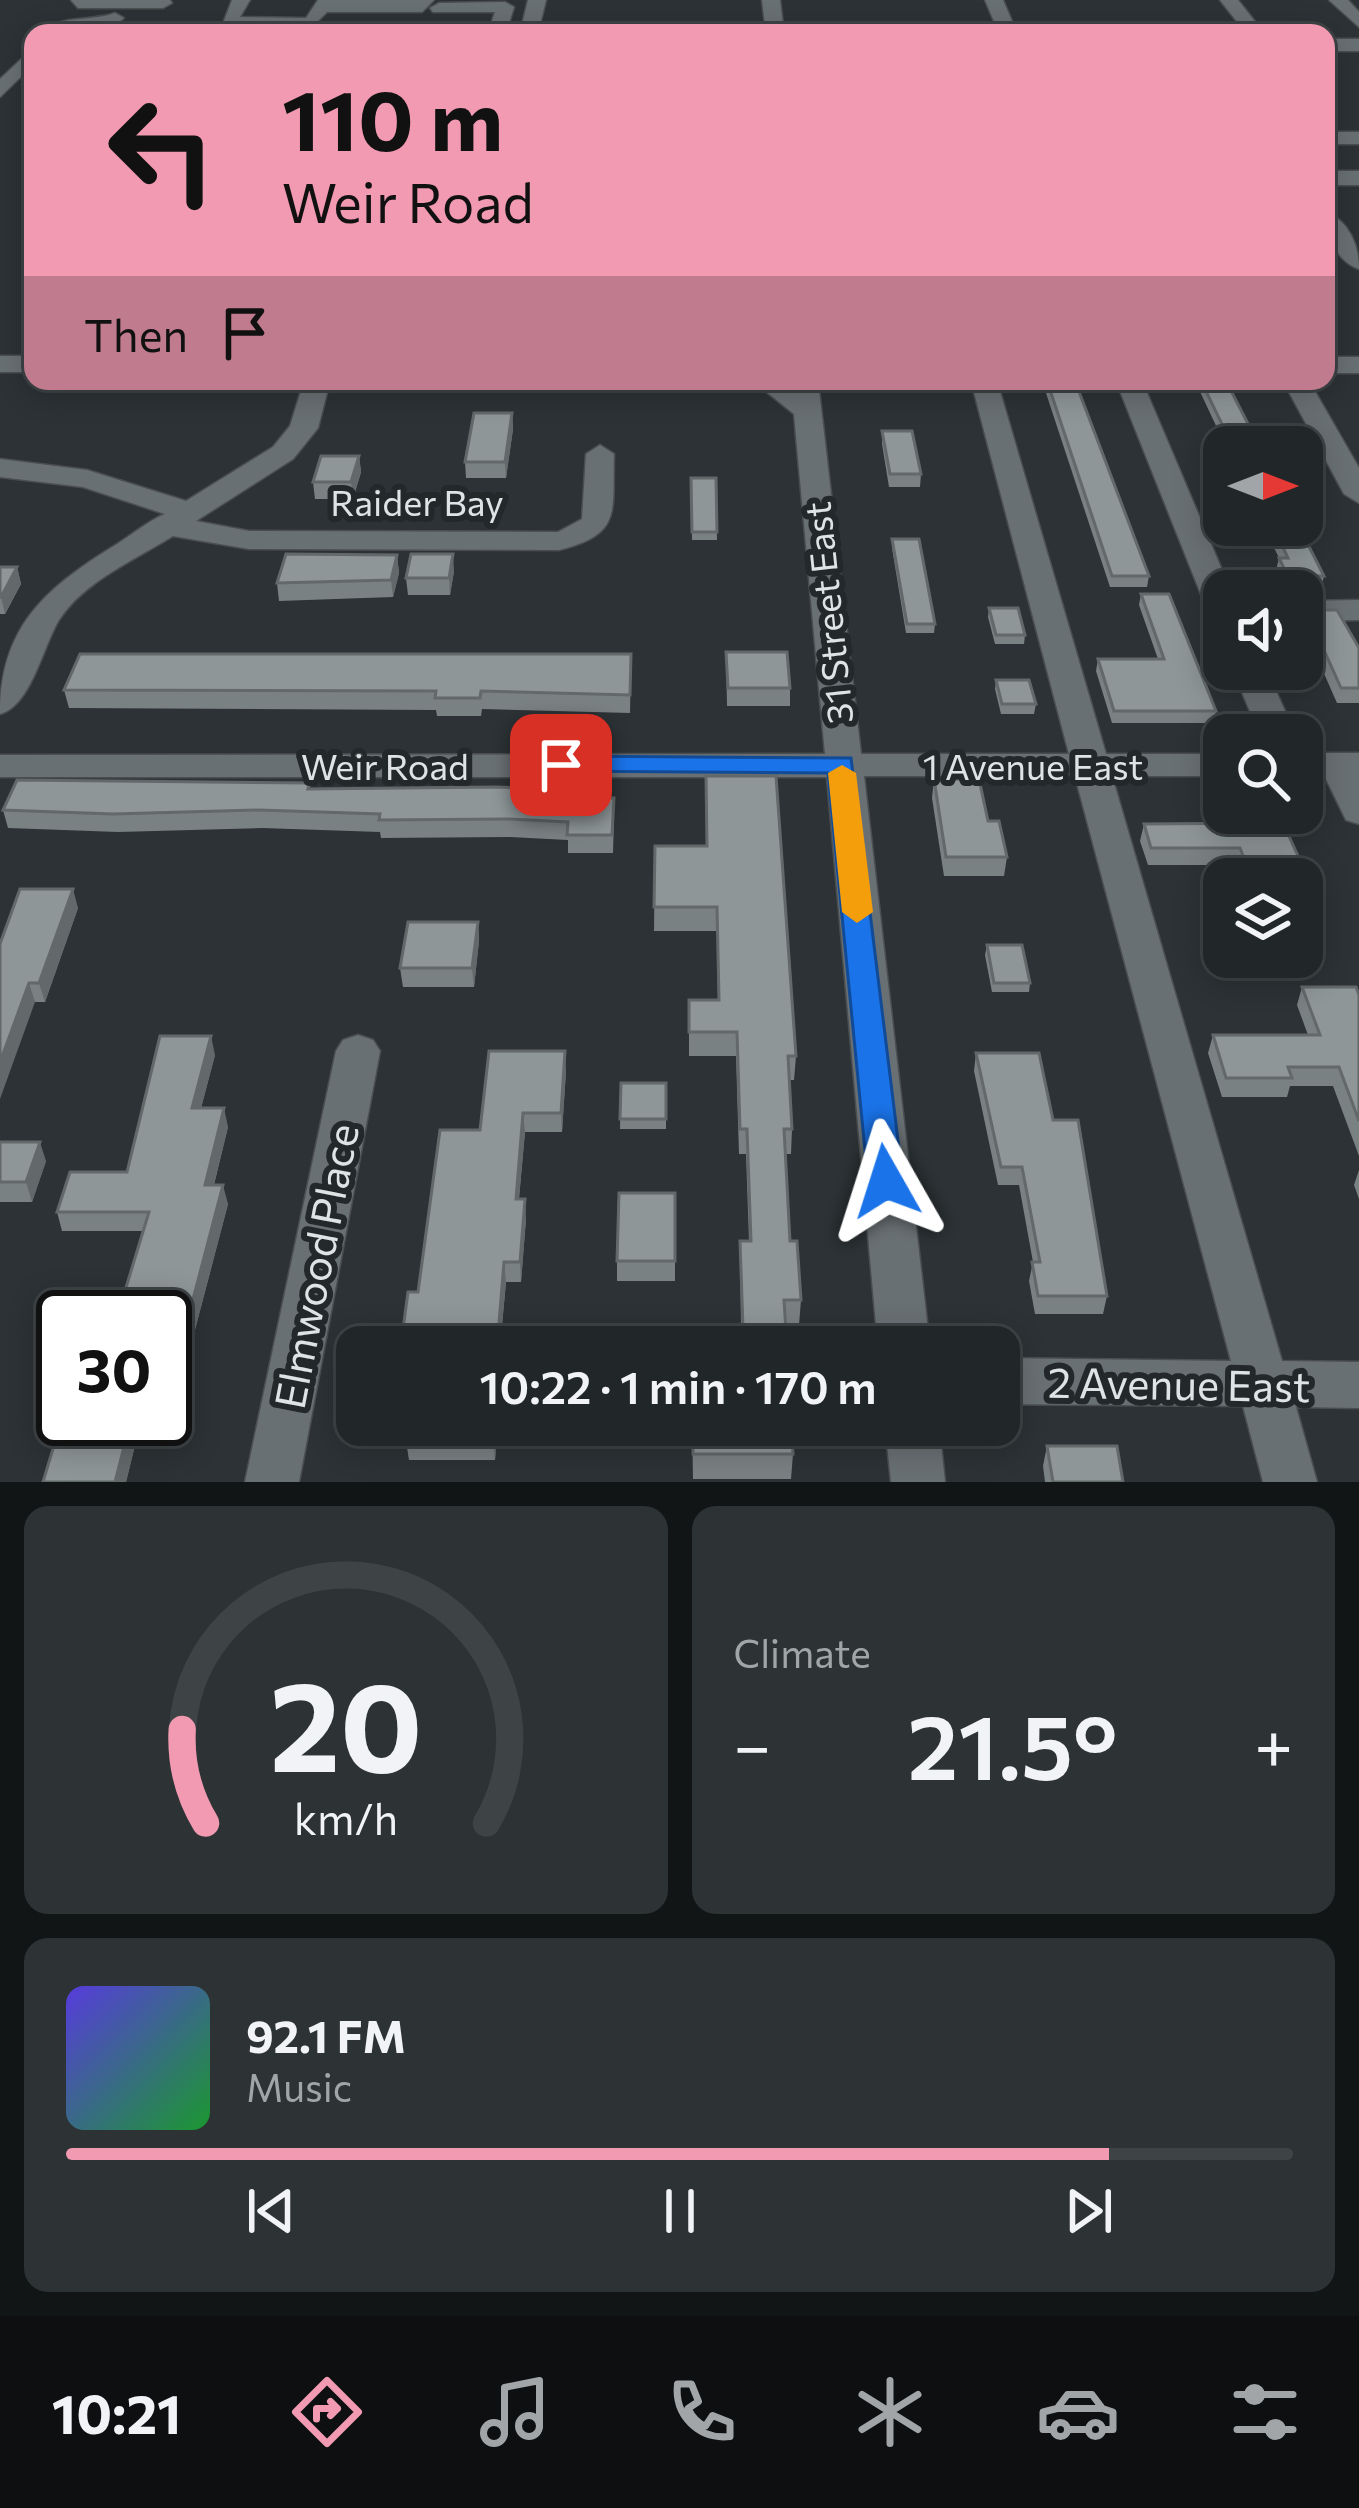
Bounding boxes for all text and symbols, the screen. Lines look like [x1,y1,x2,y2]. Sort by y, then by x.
text: 110 m [282,66,503,168]
icon: left [84,72,240,228]
text: Weir Road [282,168,534,234]
icon: arrive [212,300,278,366]
text: Then [84,306,188,361]
north arrow [1203,426,1323,546]
map controls [1203,426,1323,978]
street label: Raider Bay [330,479,504,523]
street label: 31 Street East [793,500,861,726]
button: sound [1203,570,1323,690]
pin [510,714,612,816]
button: search [1203,714,1323,834]
icon: arrive [528,732,594,798]
street label: Weir Road [301,743,469,787]
street label: 1 Avenue East [923,743,1143,787]
button: layers [1203,858,1323,978]
position arrow [823,1118,949,1244]
street label: Elmwood Place [262,1119,368,1413]
speed limit sign: 30 [36,1290,192,1446]
street label: 2 Avenue East [1047,1355,1311,1411]
text: 10:22 · 1 min · 170 m [479,1358,877,1413]
text: Climate [734,1628,871,1676]
text: 20 [269,1645,422,1798]
text: 21.5° [907,1688,1118,1799]
text: − [734,1703,771,1784]
text: + [1254,1703,1293,1784]
text: km/h [294,1791,398,1844]
text: 92.1 FM [246,2007,406,2062]
text: Music [246,2062,352,2110]
icon: previous [238,2178,304,2244]
icon: pause [647,2178,713,2244]
icon: next [1056,2178,1122,2244]
icon: directions [285,2370,369,2454]
icon: music [473,2370,557,2454]
icon: phone [660,2370,744,2454]
icon: climate [848,2370,932,2454]
icon: car [1036,2370,1120,2454]
icon: filters [1223,2370,1307,2454]
text: 10:21 [52,2379,182,2445]

